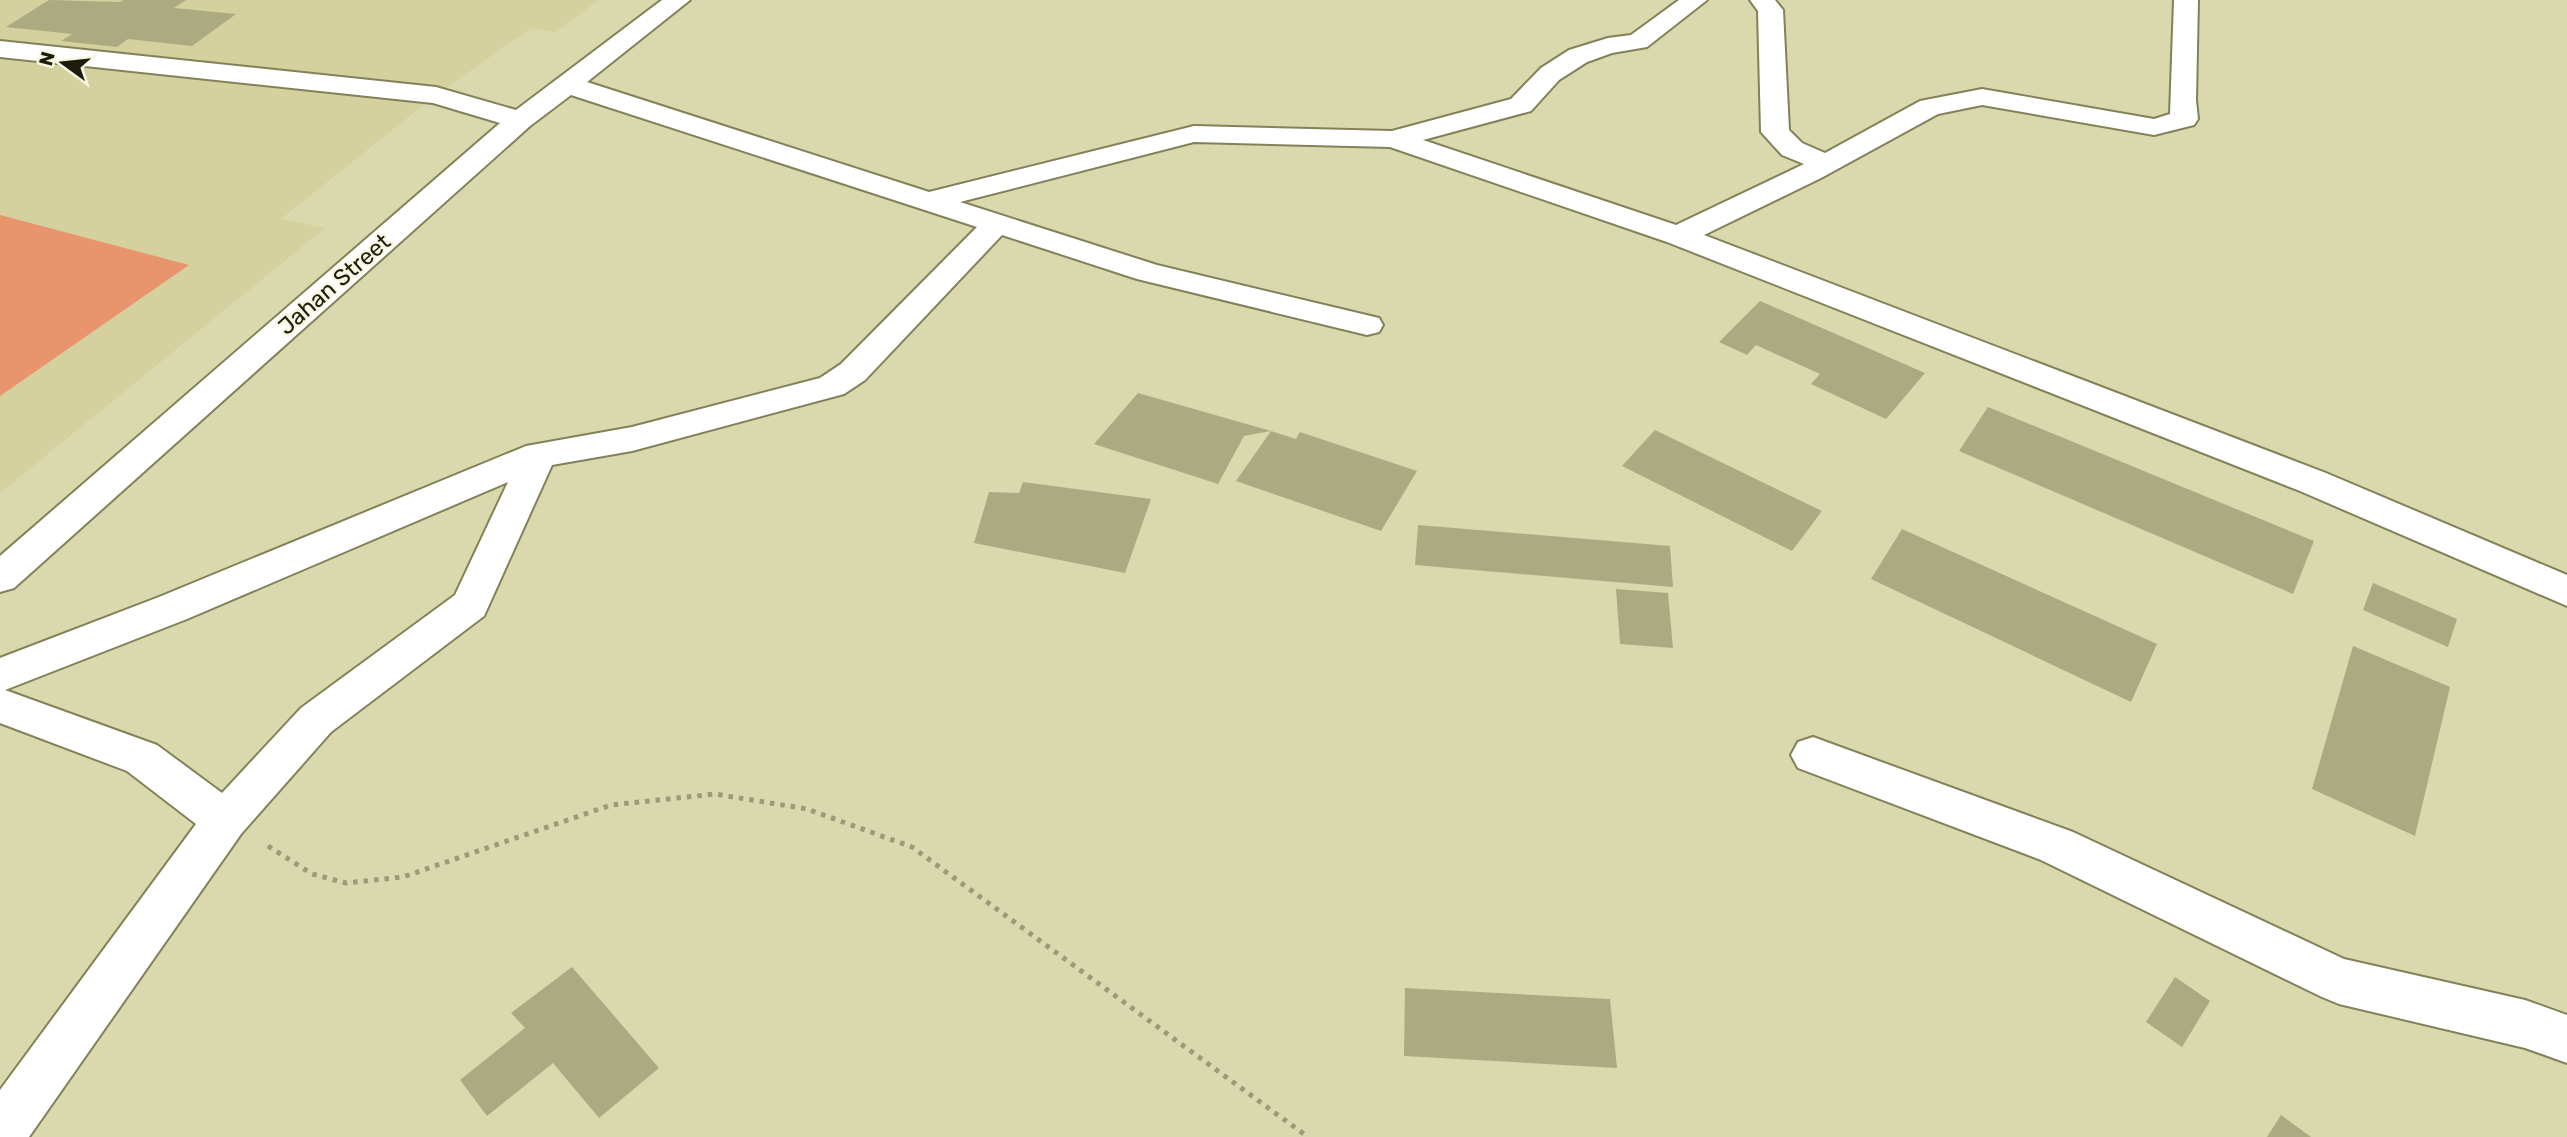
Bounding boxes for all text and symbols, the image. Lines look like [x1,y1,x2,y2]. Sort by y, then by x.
north arrow [28,28,98,98]
text: N [34,49,60,68]
street label: Jahan Street [272,228,396,340]

